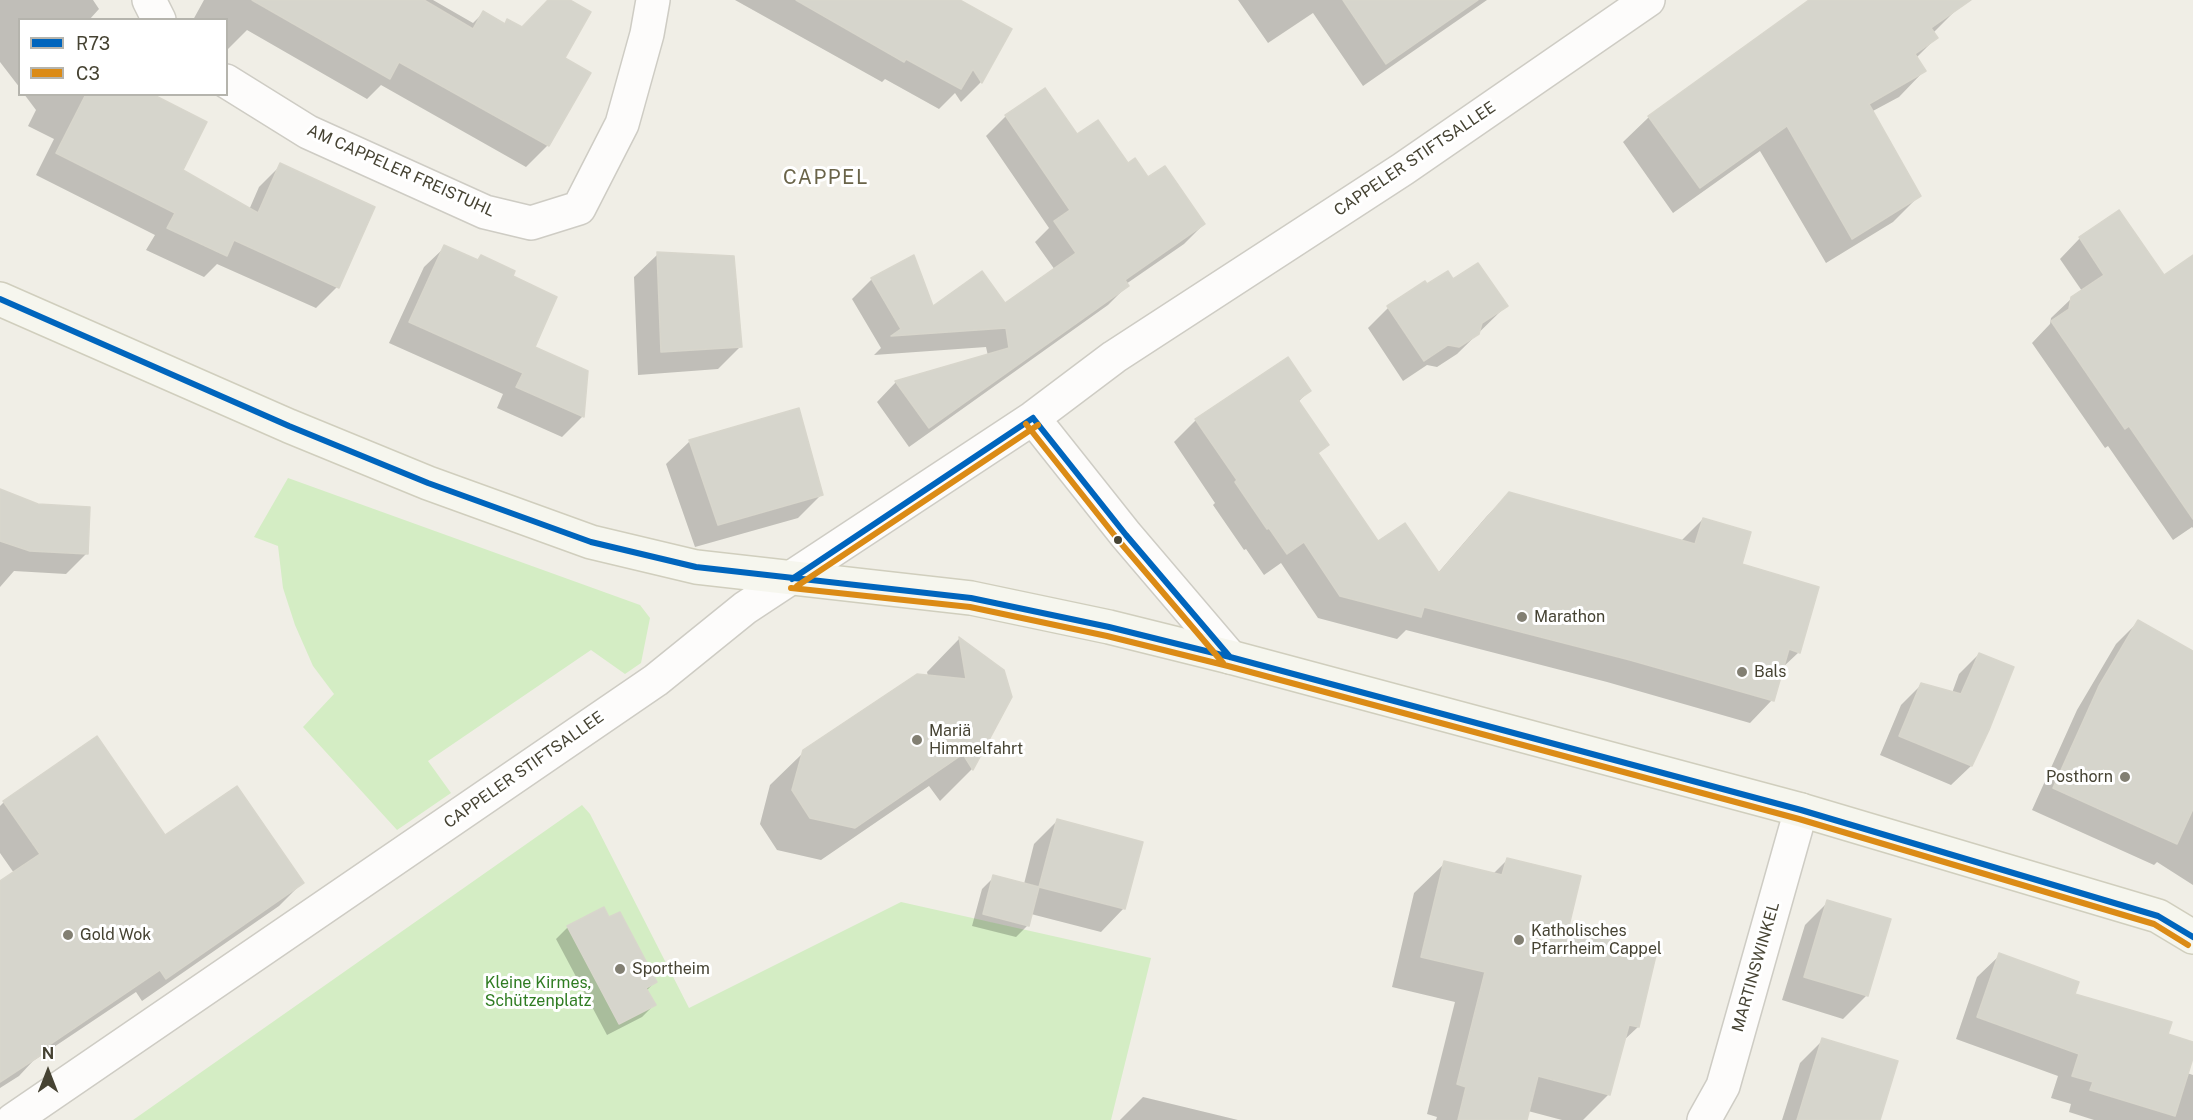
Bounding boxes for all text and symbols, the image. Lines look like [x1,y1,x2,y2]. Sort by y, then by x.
legend [18,18,228,96]
text: R73 [76,33,110,54]
text: C3 [76,63,100,84]
street label: CAPPELER STIFTSALLEE [1331,98,1499,220]
street label: AM CAPPELER FREISTUHL [304,121,498,221]
district label: CAPPEL [783,166,869,190]
unlabelled marker [1112,534,1124,546]
place label: Marathon [1534,607,1605,627]
marker: Marathon [1515,610,1529,624]
place label: Bals [1754,662,1786,682]
marker: Bals [1735,665,1749,679]
street label: CAPPELER STIFTSALLEE [440,707,608,833]
place label: Mariä Himmelfahrt [929,721,1023,759]
marker: Mariä Himmelfahrt [910,733,924,747]
place label: Posthorn [2046,767,2113,787]
marker: Posthorn [2118,770,2132,784]
street label: MARTINSWINKEL [1728,900,1784,1034]
place label: Katholisches Pfarrheim Cappel [1531,921,1662,959]
place label: Gold Wok [80,925,151,945]
marker: Gold Wok [61,928,75,942]
marker: Katholisches Pfarrheim Cappel [1512,933,1526,947]
place label: Sportheim [632,959,710,979]
marker: Sportheim [613,962,627,976]
park label: Kleine Kirmes, Schützenplatz [485,973,591,1011]
north arrow [18,1042,78,1102]
text: N [42,1044,54,1063]

